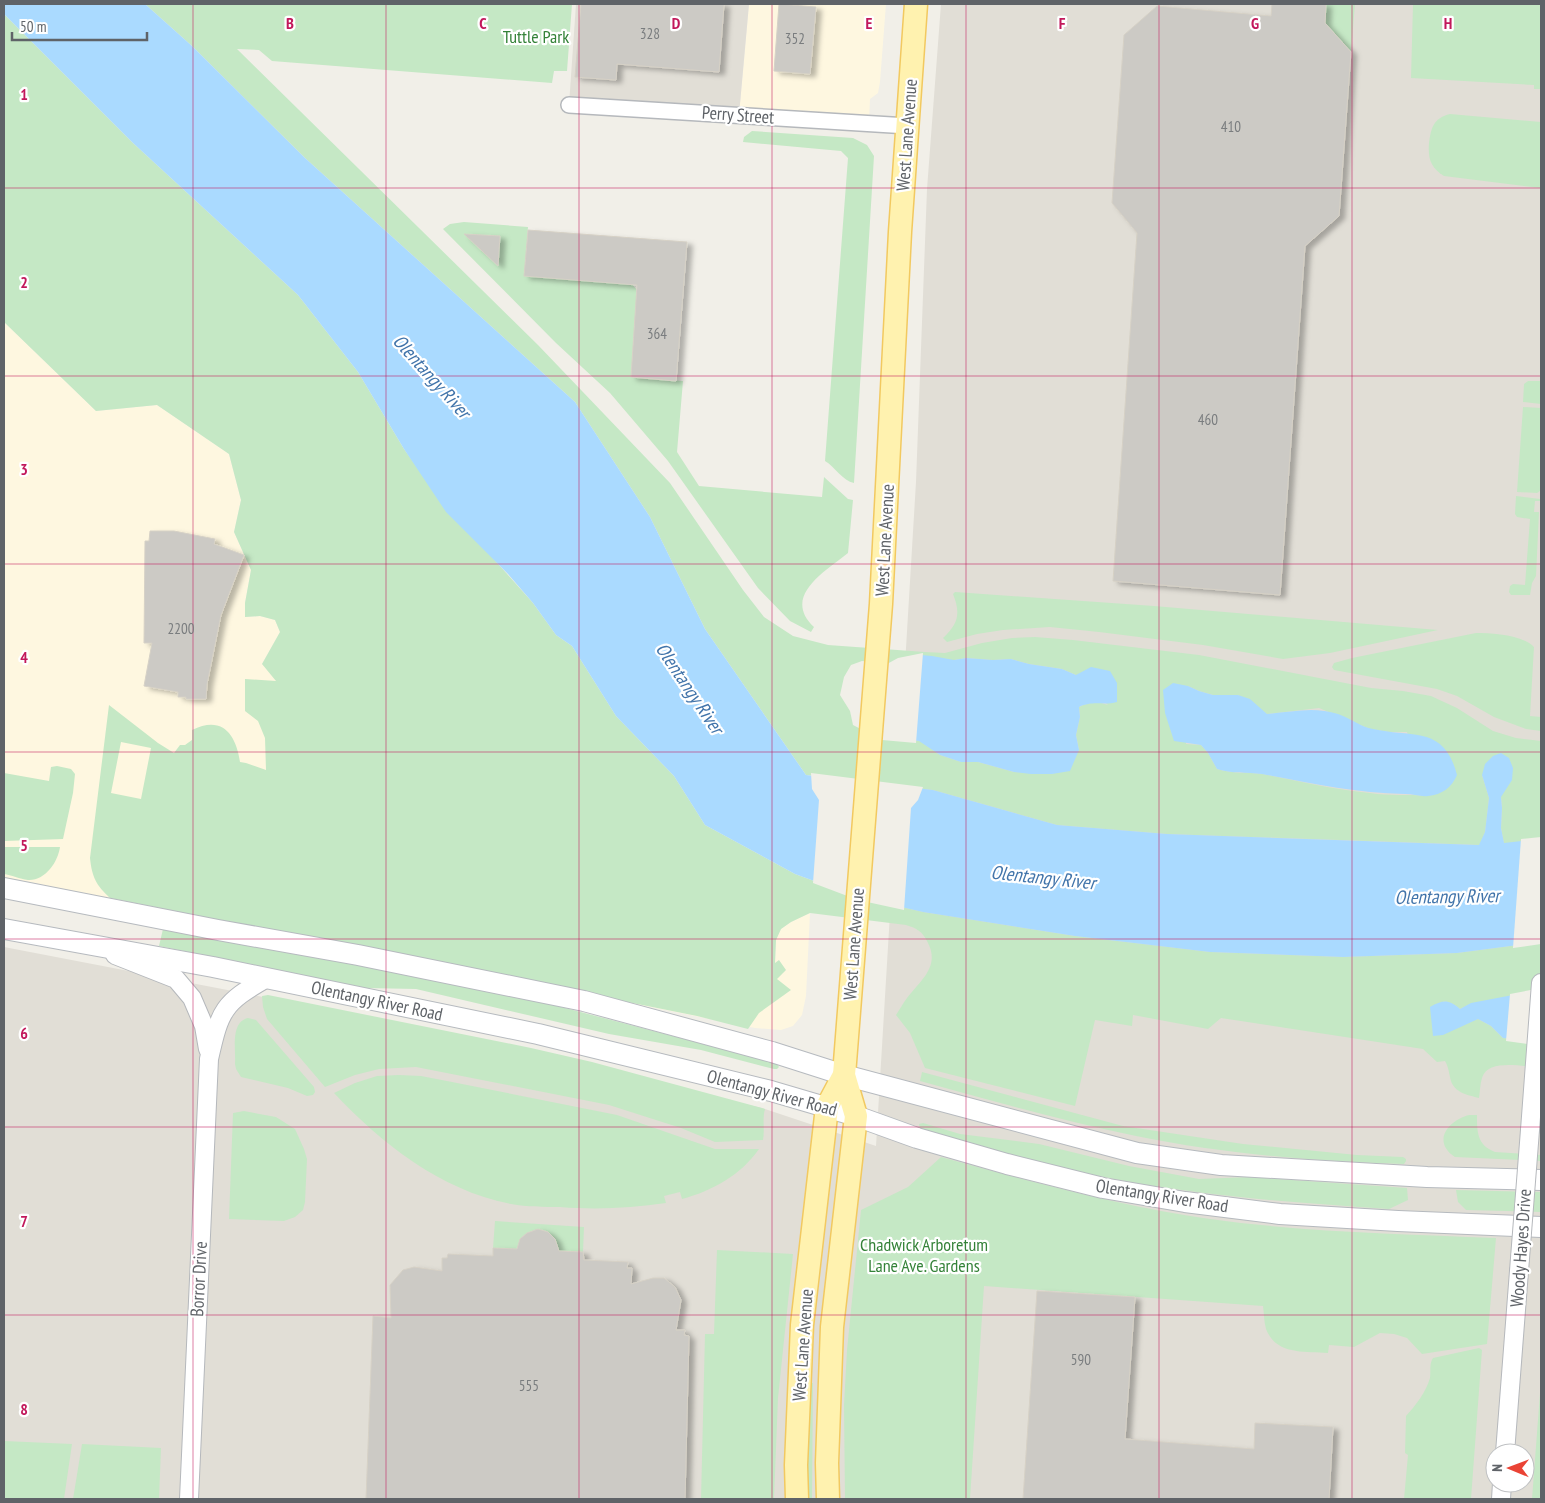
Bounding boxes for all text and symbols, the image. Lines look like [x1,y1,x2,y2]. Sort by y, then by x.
scale bar [12,10,148,42]
text: B [286,13,294,33]
text: C [479,13,487,33]
text: D [672,13,681,33]
text: E [866,13,873,33]
text: F [1059,13,1066,33]
text: G [1251,13,1259,33]
text: H [1444,13,1452,33]
text: 50 m [20,17,46,36]
house number: 328 [640,24,660,43]
park label: Tuttle Park [503,25,569,48]
house number: 352 [785,29,805,48]
street label: West Lane Avenue [891,78,922,192]
text: 1 [20,84,28,104]
street label: Perry Street [701,101,775,128]
house number: 410 [1221,117,1241,136]
text: 2 [20,272,28,292]
house number: 364 [647,324,667,343]
water label: Olentangy River [388,329,478,425]
house number: 460 [1198,410,1218,429]
text: 3 [20,459,28,479]
street label: West Lane Avenue [870,483,899,597]
house number: 2200 [167,619,195,638]
water label: Olentangy River [651,638,731,740]
text: 4 [20,647,28,667]
text: 5 [20,835,28,855]
water label: Olentangy River [990,860,1099,895]
water label: Olentangy River [1394,883,1502,909]
street label: West Lane Avenue [838,887,869,1001]
street label: Olentangy River Road [309,975,445,1026]
text: 6 [20,1023,28,1043]
street label: Olentangy River Road [705,1064,840,1121]
street label: Olentangy River Road [1094,1174,1230,1217]
street label: Woody Hayes Drive [1505,1188,1536,1308]
text: 7 [20,1211,28,1231]
park label: Chadwick Arboretum Lane Ave. Gardens [860,1233,988,1277]
street label: Borror Drive [185,1241,212,1317]
street label: West Lane Avenue [787,1288,818,1402]
house number: 590 [1071,1350,1091,1369]
house number: 555 [519,1376,539,1395]
text: 8 [20,1399,28,1419]
north arrow [1485,1443,1535,1493]
text: N [1488,1464,1506,1472]

